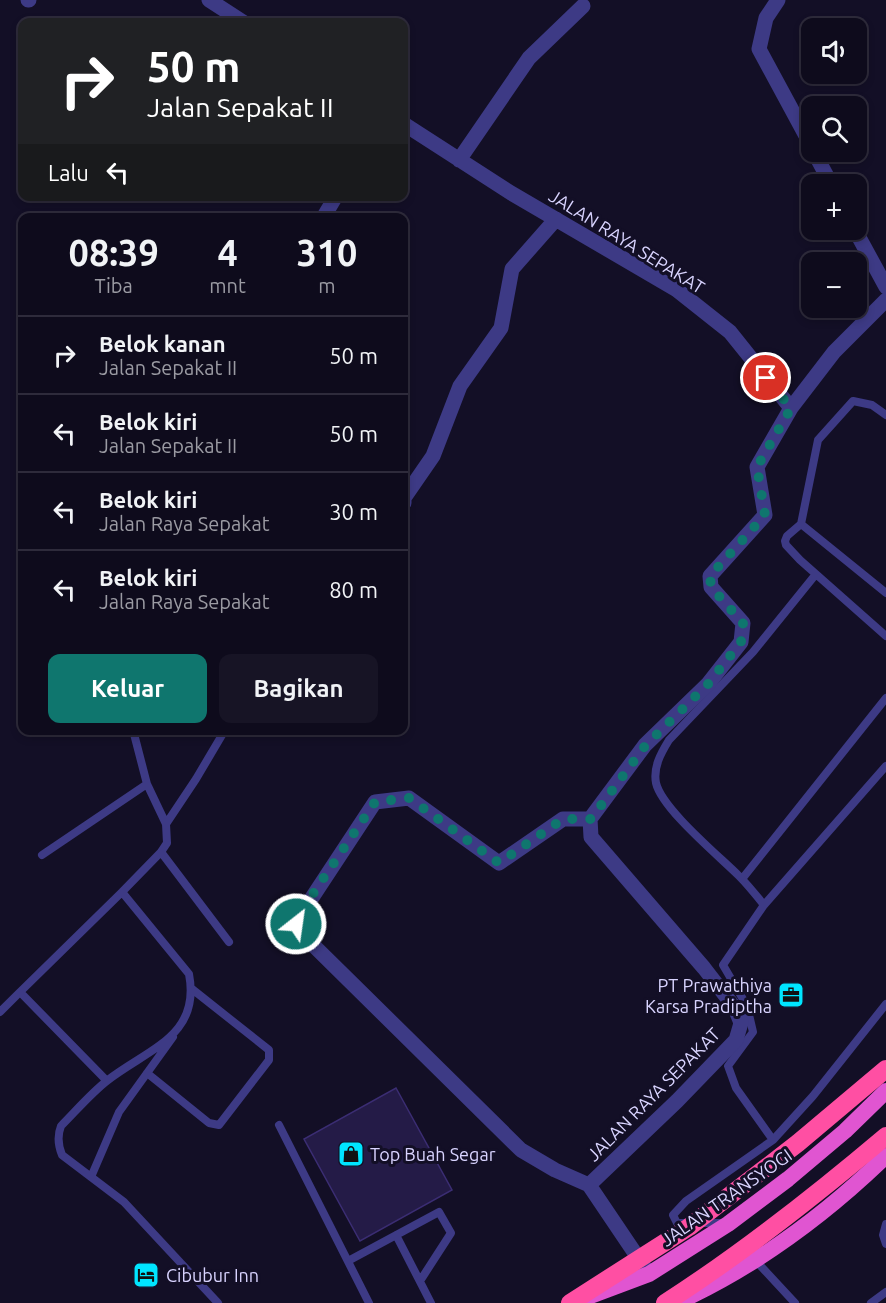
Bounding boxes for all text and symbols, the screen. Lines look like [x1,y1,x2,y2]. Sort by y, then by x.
map controls [801,18,867,318]
button: sound [801,18,867,84]
icon: right [48,42,126,120]
text: 50 m [147,43,241,90]
text: Jalan Sepakat II [147,92,334,122]
button: search [801,96,867,162]
icon: left [101,156,134,189]
text: Lalu [48,160,89,185]
button: + [801,174,867,240]
street label: JALAN RAYA SEPAKAT [546,185,708,297]
text: 08:39 [69,232,159,273]
text: 4 [217,232,238,273]
text: 310 [296,232,357,273]
button: − [801,252,867,318]
text: Tiba [94,274,133,297]
text: mnt [209,274,246,297]
text: m [318,274,336,297]
text: Belok kanan [99,331,226,356]
icon: right [48,339,81,372]
text: 50 m [329,343,378,368]
pin [740,352,791,403]
text: Jalan Sepakat II [99,356,237,379]
icon: arrive [749,361,782,394]
text: Belok kiri [99,409,197,434]
icon: left [48,417,81,450]
text: 50 m [329,421,378,446]
text: Jalan Sepakat II [99,434,237,457]
text: Belok kiri [99,487,197,512]
icon: left [48,495,81,528]
text: 30 m [329,499,378,524]
text: Jalan Raya Sepakat [99,512,270,535]
text: Belok kiri [99,565,197,590]
icon: left [48,573,81,606]
text: 80 m [329,577,378,602]
text: Jalan Raya Sepakat [99,590,270,613]
button: Keluar [48,654,207,723]
button: Bagikan [219,654,378,723]
position arrow [264,892,328,956]
place label: PT Prawathiya Karsa Pradiptha [645,975,772,1016]
office icon: PT Prawathiya Karsa Pradiptha [776,980,806,1010]
street label: JALAN RAYA SEPAKAT [582,1023,724,1165]
shop icon: Top Buah Segar [336,1139,366,1169]
place label: Top Buah Segar [370,1144,496,1164]
street label: JALAN TRANSYOGI [657,1144,795,1250]
hotel icon: Cibubur Inn [131,1260,161,1290]
place label: Cibubur Inn [166,1265,259,1285]

